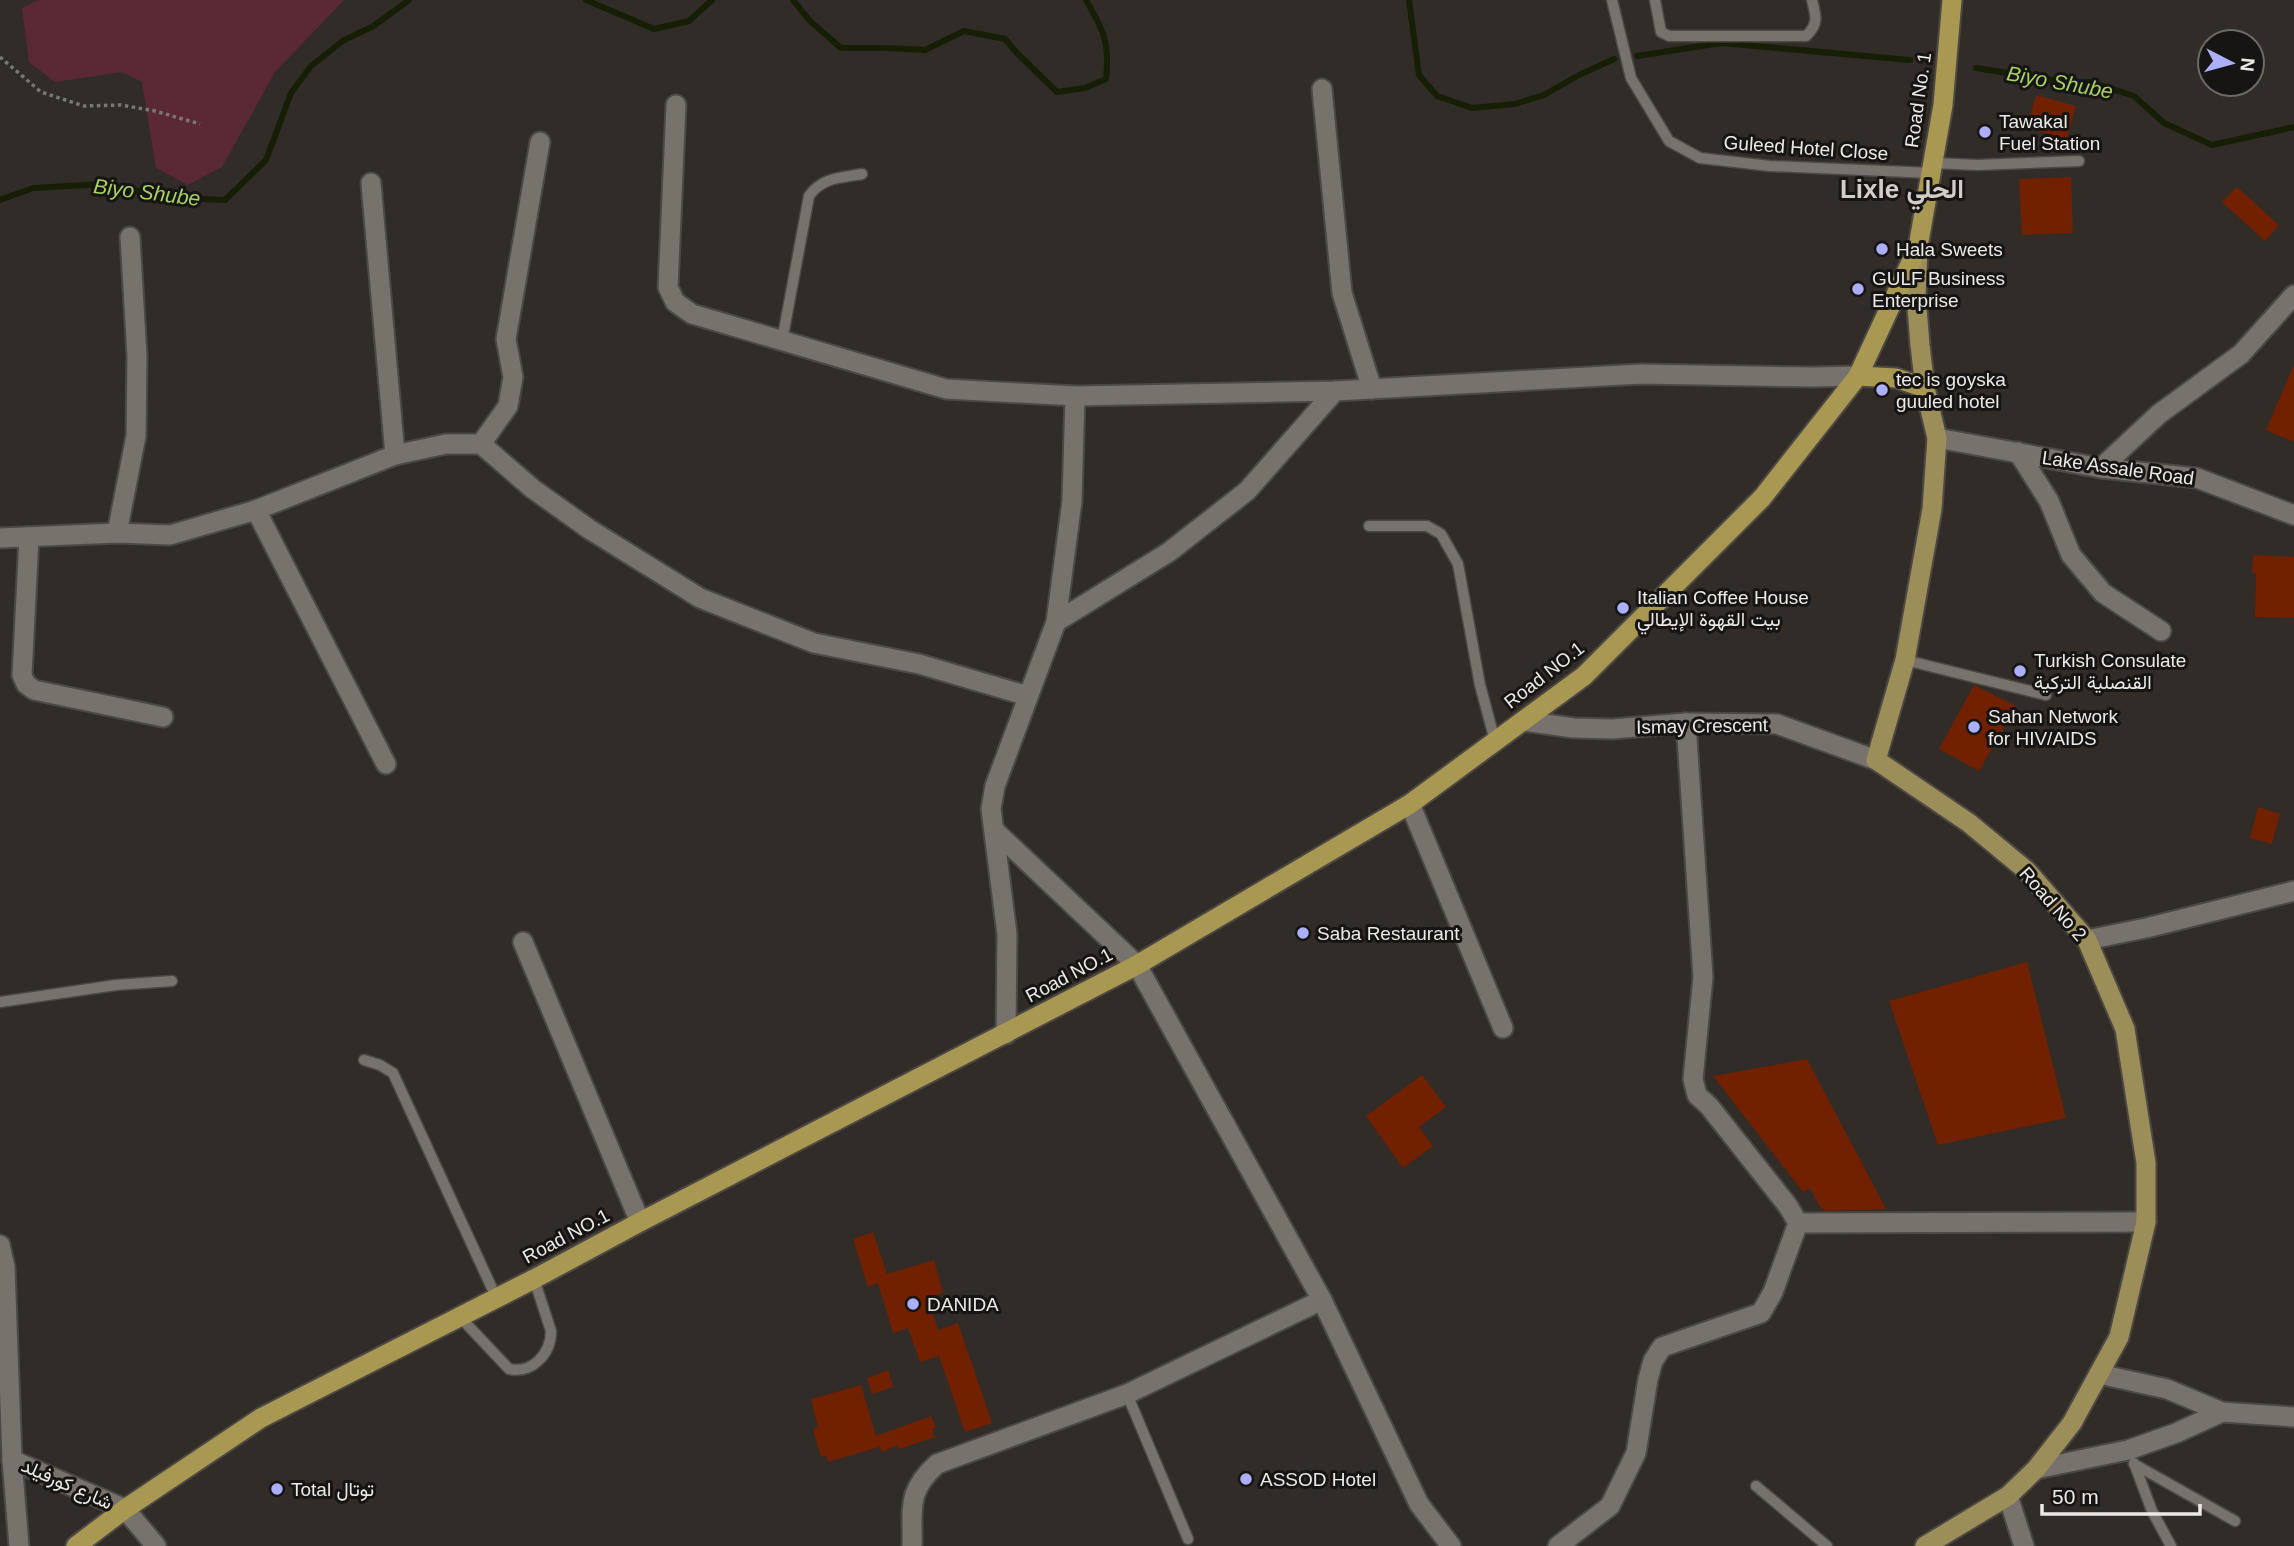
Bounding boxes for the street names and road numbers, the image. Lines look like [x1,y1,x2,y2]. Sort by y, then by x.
street label: Road No. 1 [1901,51,1935,149]
street label: Guleed Hotel Close [1723,132,1889,164]
street label: Lake Assale Road [2041,447,2195,489]
street label: Road NO.1 [1500,637,1588,713]
street label: Ismay Crescent [1636,714,1769,738]
street label: Road No 2 [2015,863,2091,945]
street label: Road NO.1 [1022,943,1116,1007]
street label: Road NO.1 [519,1204,613,1268]
street label: شارع كورفيلد [17,1455,116,1515]

